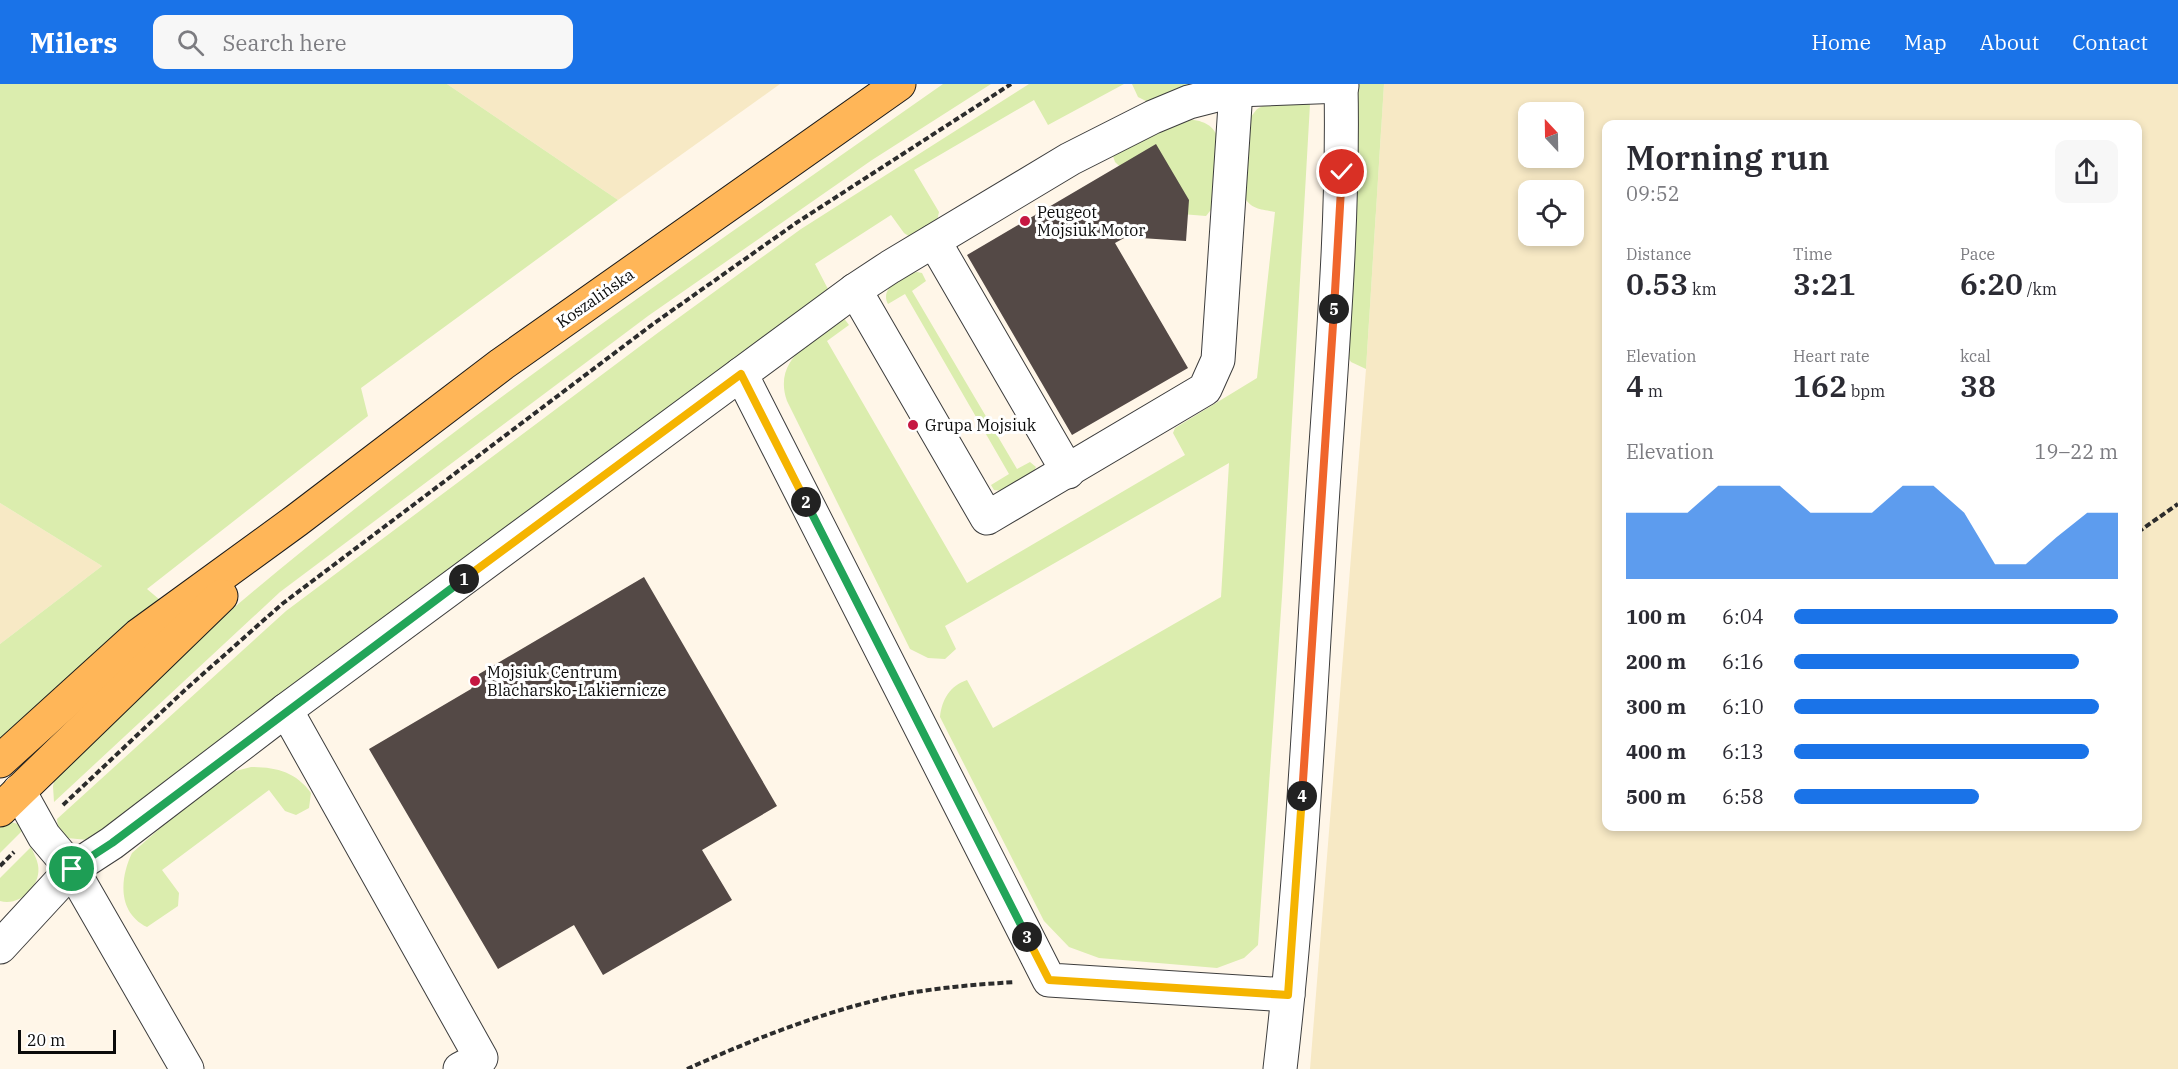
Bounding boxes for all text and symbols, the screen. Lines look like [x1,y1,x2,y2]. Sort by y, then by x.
search box [153,15,573,69]
text: Milers [30,24,117,61]
icon: search [174,26,207,59]
text: Search here [222,28,346,57]
text: Home [1811,28,1871,56]
text: Map [1904,28,1947,56]
text: About [1980,28,2039,56]
text: Contact [2072,28,2148,56]
north arrow [1518,102,1584,168]
map controls [1518,102,1584,246]
text: Morning run [1626,136,1829,179]
button: share [2055,140,2118,203]
pin [1316,146,1367,197]
icon: check [1325,155,1358,188]
button: locate [1518,180,1584,246]
text: 09:52 [1626,180,1680,207]
place label: Peugeot Mojsiuk Motor [1037,202,1145,240]
marker: Peugeot Mojsiuk Motor [1018,214,1032,228]
text: Distance [1626,244,1691,264]
text: Time [1793,244,1832,264]
text: Pace [1960,244,1995,264]
street label: Koszalińska [552,264,638,332]
text: 0.53 [1626,264,1688,303]
text: 3:21 [1793,264,1856,303]
text: 6:20 [1960,264,2023,303]
text: km [1688,279,1717,299]
text: /km [2023,279,2057,299]
pin: 5 [1319,294,1349,324]
text: 5 [1329,299,1339,319]
text: Elevation [1626,346,1696,366]
text: Heart rate [1793,346,1870,366]
text: kcal [1960,346,1991,366]
text: 4 [1626,366,1644,405]
text: 162 [1793,366,1847,405]
text: 38 [1960,366,1996,405]
text: m [1644,381,1663,401]
text: bpm [1847,381,1885,401]
place label: Grupa Mojsiuk [925,415,1037,435]
marker: Grupa Mojsiuk [906,418,920,432]
text: Elevation [1626,438,1714,465]
text: 19–22 m [2035,438,2118,465]
pin: 2 [791,487,821,517]
text: 2 [801,492,811,512]
pin: 1 [449,564,479,594]
text: 1 [459,569,469,589]
text: 100 m [1626,603,1686,630]
text: 6:04 [1722,603,1764,630]
text: 200 m [1626,648,1686,675]
text: 6:16 [1722,648,1764,675]
place label: Mojsiuk Centrum Blacharsko-Lakiernicze [487,662,666,700]
marker: Mojsiuk Centrum Blacharsko-Lakiernicze [468,674,482,688]
text: 300 m [1626,693,1686,720]
text: 6:10 [1722,693,1764,720]
text: 400 m [1626,738,1686,765]
text: 6:13 [1722,738,1764,765]
pin: 4 [1287,781,1317,811]
text: 500 m [1626,783,1686,810]
text: 6:58 [1722,783,1764,810]
text: 4 [1297,786,1307,806]
pin [46,843,97,894]
icon: arrive [55,852,88,885]
pin: 3 [1012,922,1042,952]
text: 3 [1022,927,1032,947]
scale bar [18,1027,116,1054]
text: 20 m [27,1030,65,1050]

